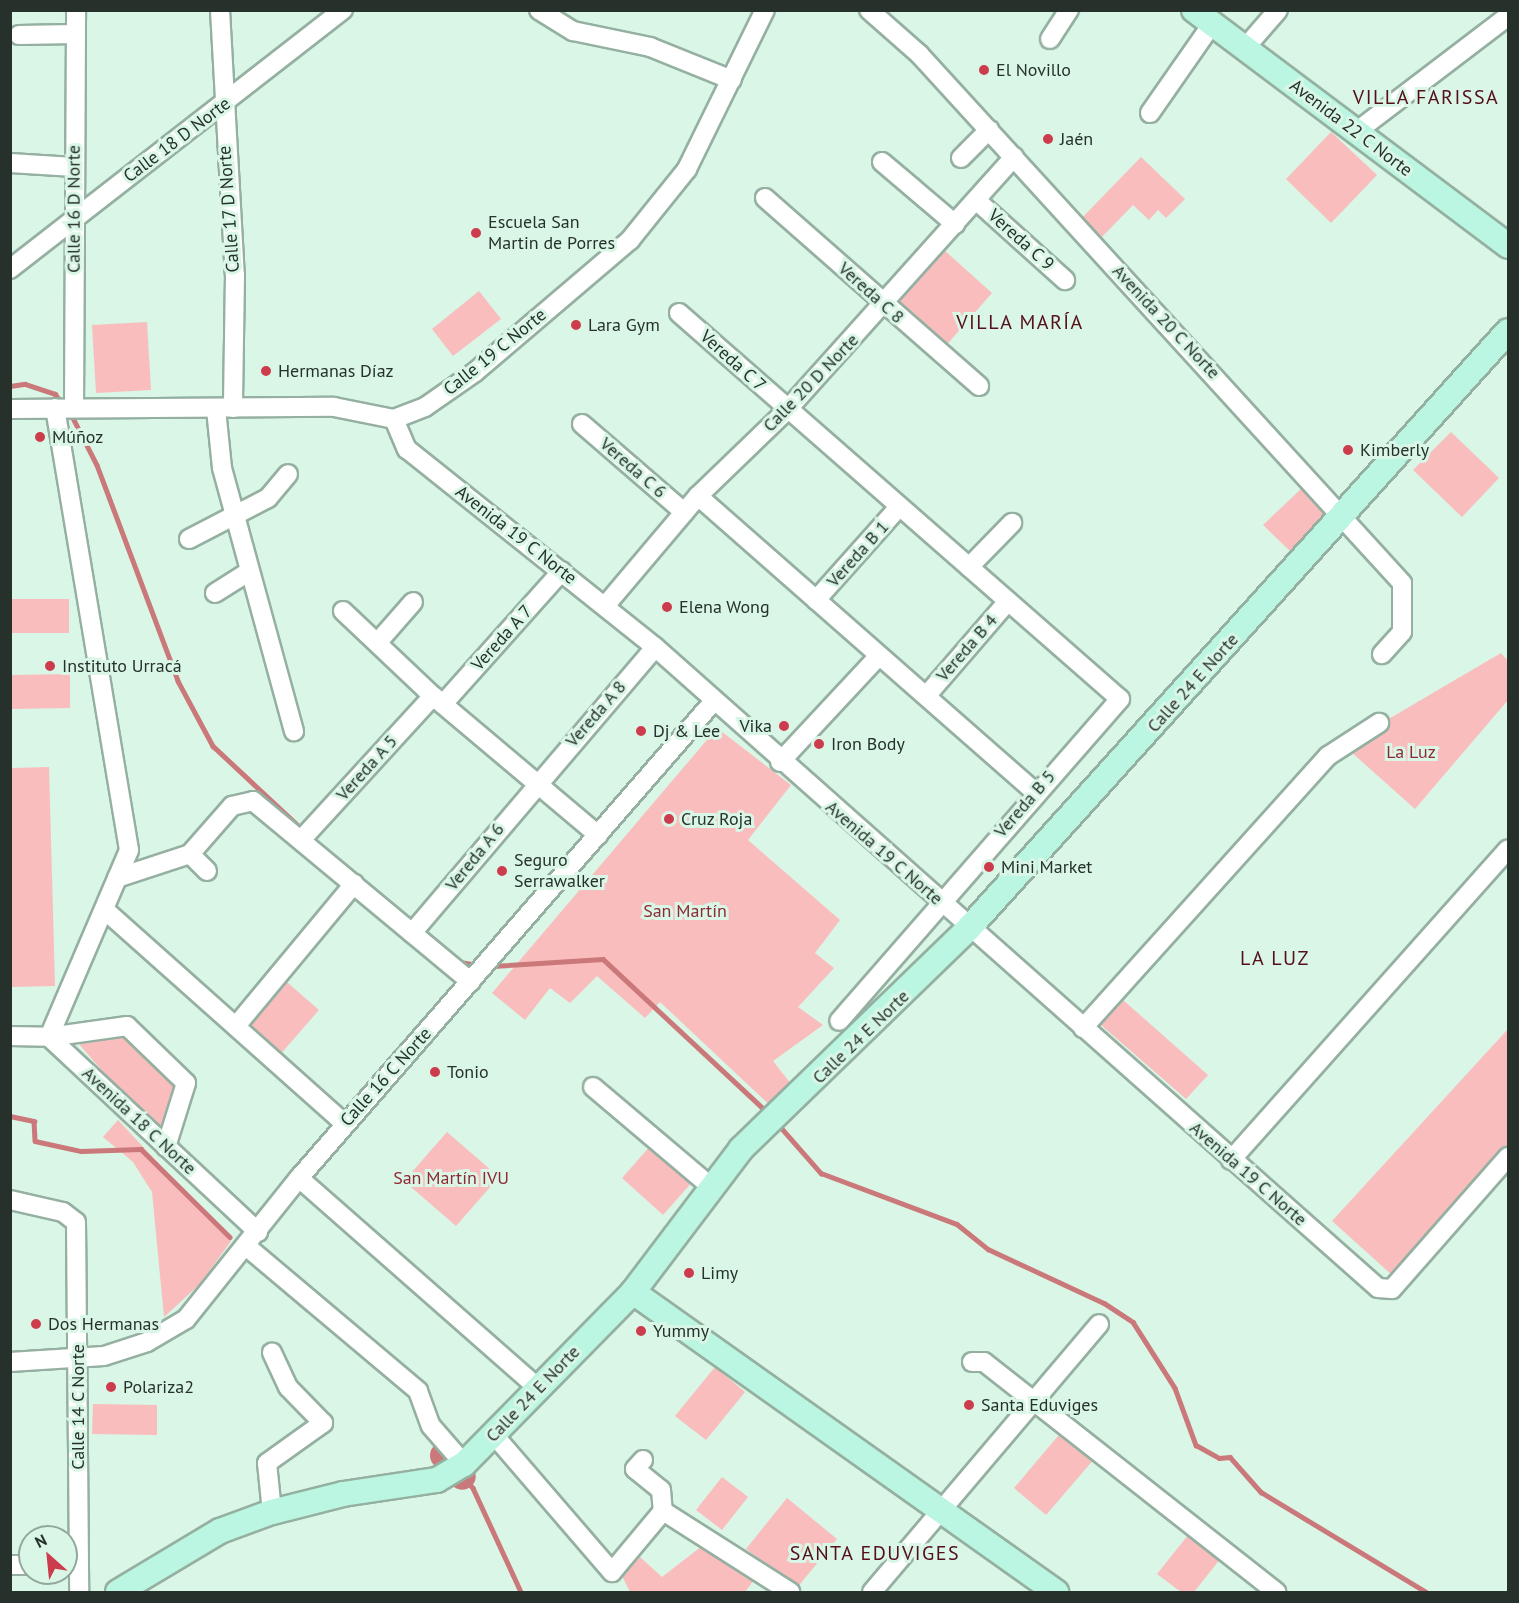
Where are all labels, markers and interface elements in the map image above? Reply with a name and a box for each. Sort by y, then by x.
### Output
place label: El Novillo [996,59,1071,81]
marker: El Novillo [977,63,991,77]
street label: Avenida 22 C Norte [1285,75,1417,181]
district label: VILLA FARISSA [1352,85,1500,109]
street label: Calle 18 D Norte [119,93,235,187]
place label: Jaén [1060,128,1093,150]
marker: Jaén [1041,132,1055,146]
street label: Calle 17 D Norte [214,144,244,274]
street label: Calle 16 D Norte [63,145,85,273]
street label: Vereda C 9 [983,205,1059,275]
place label: Escuela San Martin de Porres [488,212,615,254]
marker: Escuela San Martin de Porres [469,226,483,240]
street label: Vereda C 8 [833,258,909,328]
street label: Avenida 20 C Norte [1107,260,1225,384]
street label: Calle 19 C Norte [439,304,551,400]
district label: VILLA MARÍA [956,310,1084,334]
place label: Lara Gym [588,314,660,336]
marker: Lara Gym [569,318,583,332]
street label: Vereda C 7 [695,326,771,396]
street label: Calle 20 D Norte [759,330,863,436]
place label: Hermanas Díaz [278,360,394,382]
marker: Hermanas Díaz [259,364,273,378]
place label: Múñoz [52,426,103,448]
marker: Múñoz [33,430,47,444]
street label: Vereda C 6 [595,433,671,503]
place label: Kimberly [1360,439,1429,461]
marker: Kimberly [1341,443,1355,457]
street label: Avenida 19 C Norte [451,481,581,589]
street label: Vereda B 1 [822,516,894,592]
place label: Elena Wong [679,596,770,618]
street label: Vereda A 7 [466,600,538,676]
marker: Elena Wong [660,600,674,614]
street label: Vereda B 4 [932,610,1002,686]
street label: Calle 24 E Norte [1143,629,1243,737]
place label: Instituto Urracá [62,655,182,677]
marker: Instituto Urracá [43,659,57,673]
street label: Vereda A 8 [561,676,631,752]
place label: Vika [739,715,772,737]
marker: Vika [777,719,791,733]
place label: Dj & Lee [653,720,720,742]
marker: Dj & Lee [634,724,648,738]
street label: Vereda A 5 [331,730,403,806]
place label: Iron Body [831,733,905,755]
marker: Iron Body [812,737,826,751]
park label: La Luz [1386,741,1436,763]
street label: Vereda B 5 [990,766,1060,842]
street label: Avenida 19 C Norte [821,796,947,910]
place label: Cruz Roja [681,808,753,830]
marker: Cruz Roja [662,812,676,826]
street label: Vereda A 6 [441,818,509,896]
place label: Seguro Serrawalker [514,850,605,892]
place label: Mini Market [1001,856,1092,878]
marker: Mini Market [982,860,996,874]
marker: Seguro Serrawalker [495,864,509,878]
park label: San Martín [643,900,727,922]
district label: LA LUZ [1240,946,1310,970]
street label: Calle 24 E Norte [808,986,914,1088]
street label: Calle 16 C Norte [336,1023,436,1131]
place label: Tonio [447,1061,489,1083]
street label: Avenida 18 C Norte [77,1062,201,1180]
marker: Tonio [428,1065,442,1079]
street label: Avenida 19 C Norte [1185,1117,1311,1231]
park label: San Martín IVU [393,1167,509,1189]
place label: Limy [701,1262,738,1284]
marker: Limy [682,1266,696,1280]
place label: Dos Hermanas [48,1313,159,1335]
marker: Dos Hermanas [29,1317,43,1331]
place label: Yummy [653,1320,709,1342]
marker: Yummy [634,1324,648,1338]
street label: Calle 24 E Norte [482,1341,584,1447]
street label: Calle 14 C Norte [67,1344,89,1470]
place label: Polariza2 [123,1376,194,1398]
marker: Polariza2 [104,1380,118,1394]
place label: Santa Eduviges [981,1394,1098,1416]
marker: Santa Eduviges [962,1398,976,1412]
north arrow [18,1525,78,1585]
text: N [32,1529,50,1552]
district label: SANTA EDUVIGES [789,1541,961,1565]

